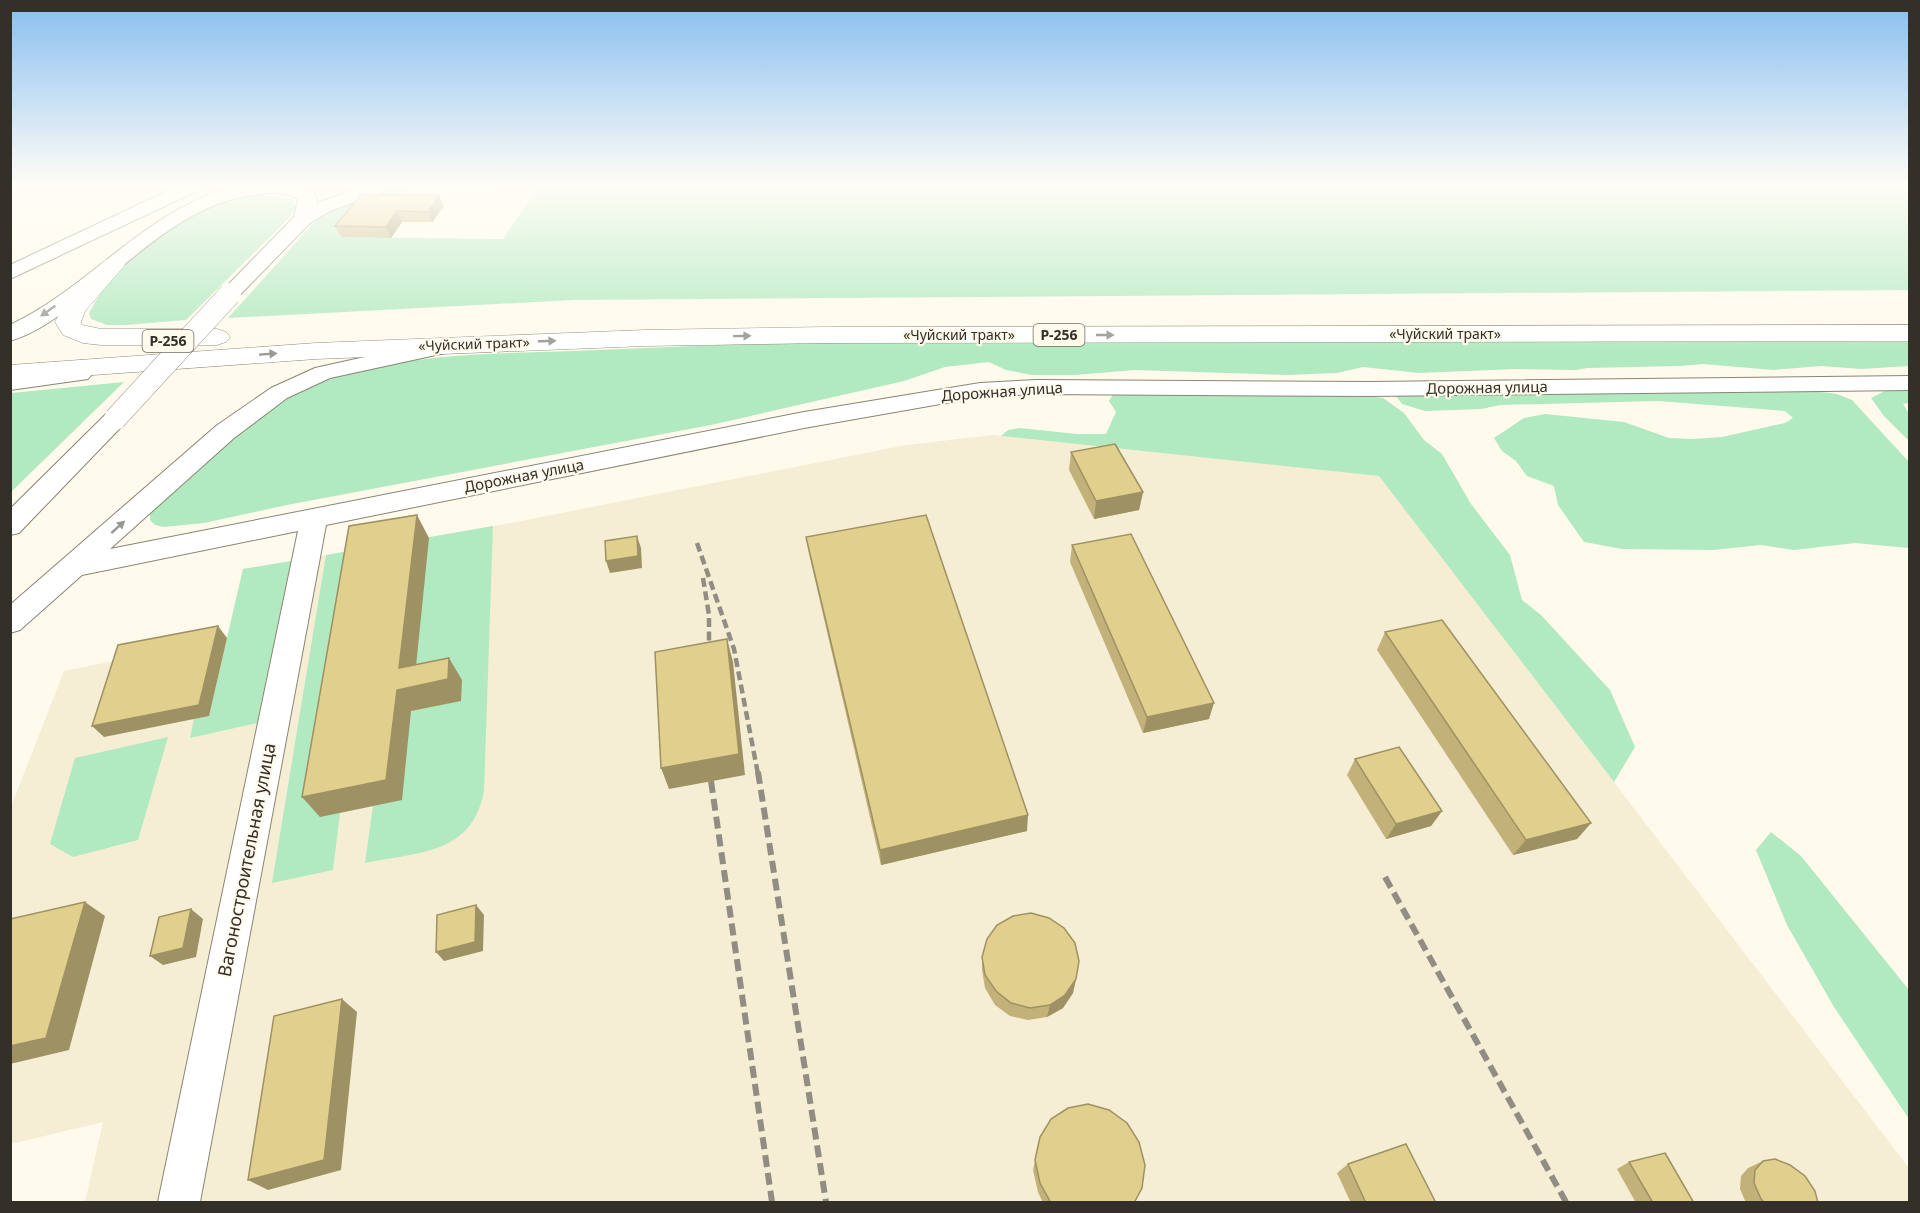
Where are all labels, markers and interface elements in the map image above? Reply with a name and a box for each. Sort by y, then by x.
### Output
one-way arrow [41,305,57,317]
road number: Р-256 [1034,324,1084,346]
street label: «Чуйский тракт» [1389,324,1501,343]
street label: «Чуйский тракт» [903,325,1015,344]
road number: Р-256 [142,330,194,352]
one-way arrow [1095,330,1114,340]
street label: «Чуйский тракт» [418,332,530,355]
one-way arrow [732,332,751,341]
one-way arrow [537,336,556,346]
one-way arrow [259,349,278,359]
street label: Дорожная улица [1426,376,1548,398]
street label: Дорожная улица [941,377,1063,405]
street label: Дорожная улица [462,454,585,496]
one-way arrow [110,521,125,534]
street label: Вагоностроительная улица [212,741,280,979]

